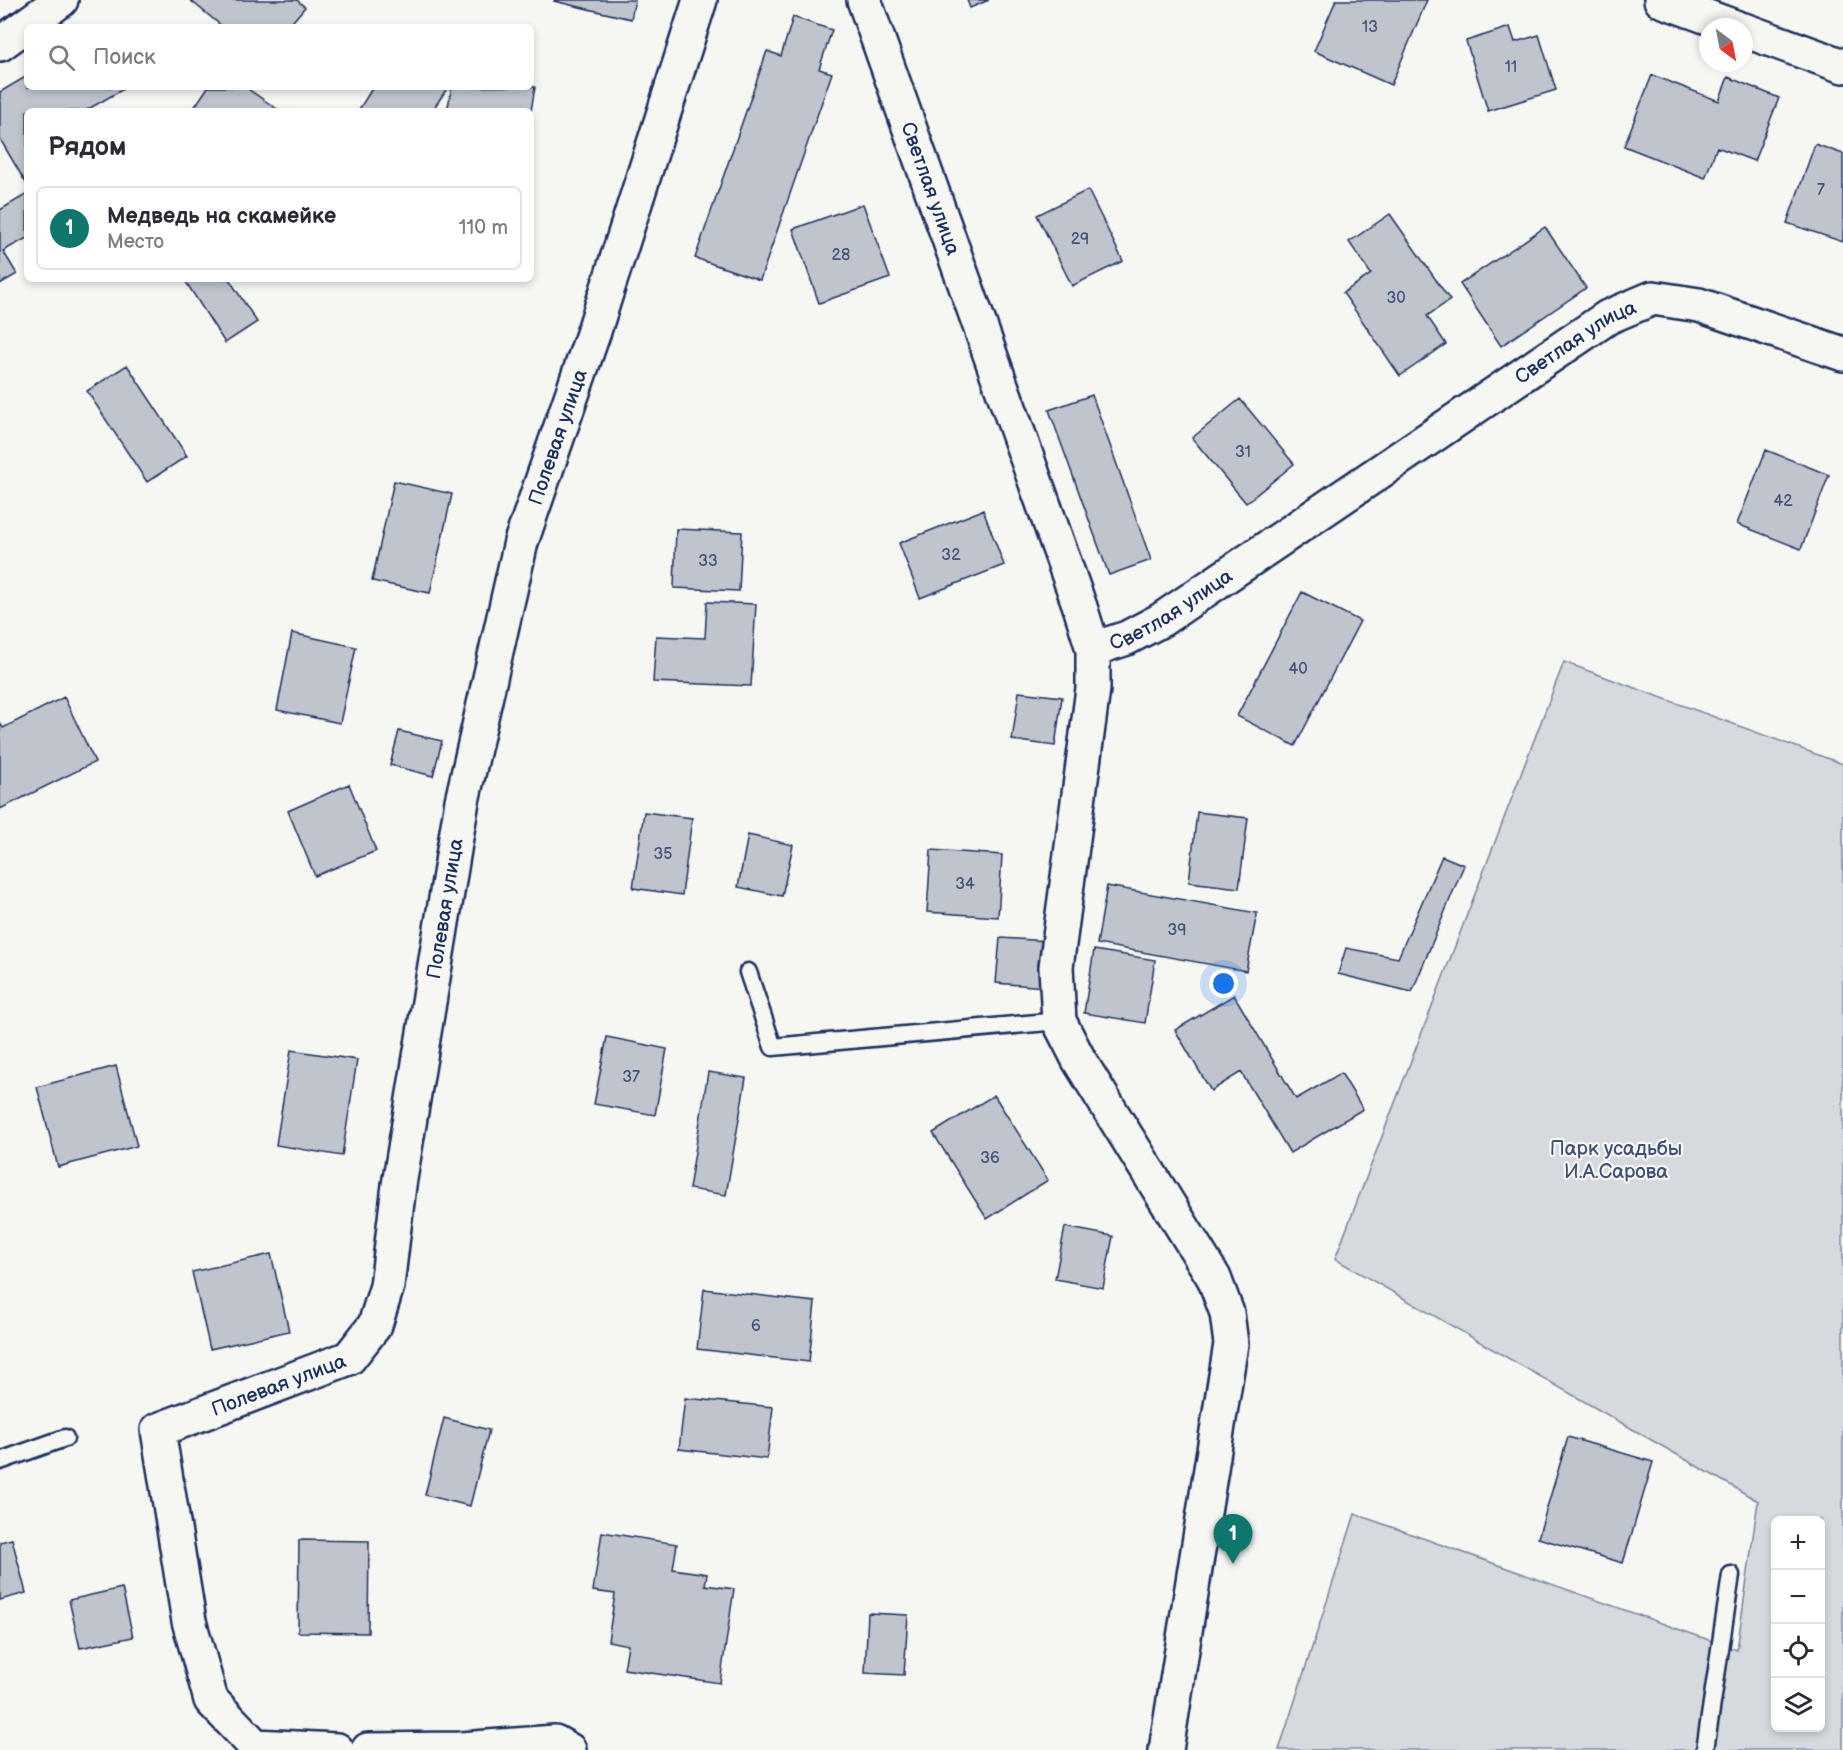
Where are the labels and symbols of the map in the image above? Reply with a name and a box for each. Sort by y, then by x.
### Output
house number: 13 [1362,18,1378,37]
north arrow [1699,18,1753,72]
house number: 11 [1505,58,1517,77]
street label: Светлая улица [895,119,965,259]
house number: 7 [1817,181,1825,200]
house number: 29 [1071,230,1089,249]
house number: 28 [832,246,850,265]
house number: 30 [1386,289,1406,308]
street label: Светлая улица [1511,295,1640,390]
street label: Полевая улица [524,366,593,508]
house number: 31 [1235,443,1251,462]
house number: 42 [1773,492,1793,511]
house number: 32 [941,546,961,565]
house number: 33 [698,552,718,571]
street label: Светлая улица [1107,564,1237,656]
house number: 40 [1288,660,1308,679]
street label: Полевая улица [422,837,469,981]
house number: 35 [653,845,673,864]
house number: 34 [955,875,975,894]
house number: 39 [1167,921,1187,940]
your location [1209,969,1238,998]
house number: 37 [622,1068,640,1087]
park label: Парк усадьбы И.А.Сарова [1550,1137,1682,1184]
house number: 36 [980,1149,1000,1168]
house number: 6 [751,1317,761,1336]
street label: Полевая улица [208,1349,350,1422]
pin: 1 [1214,1514,1252,1564]

